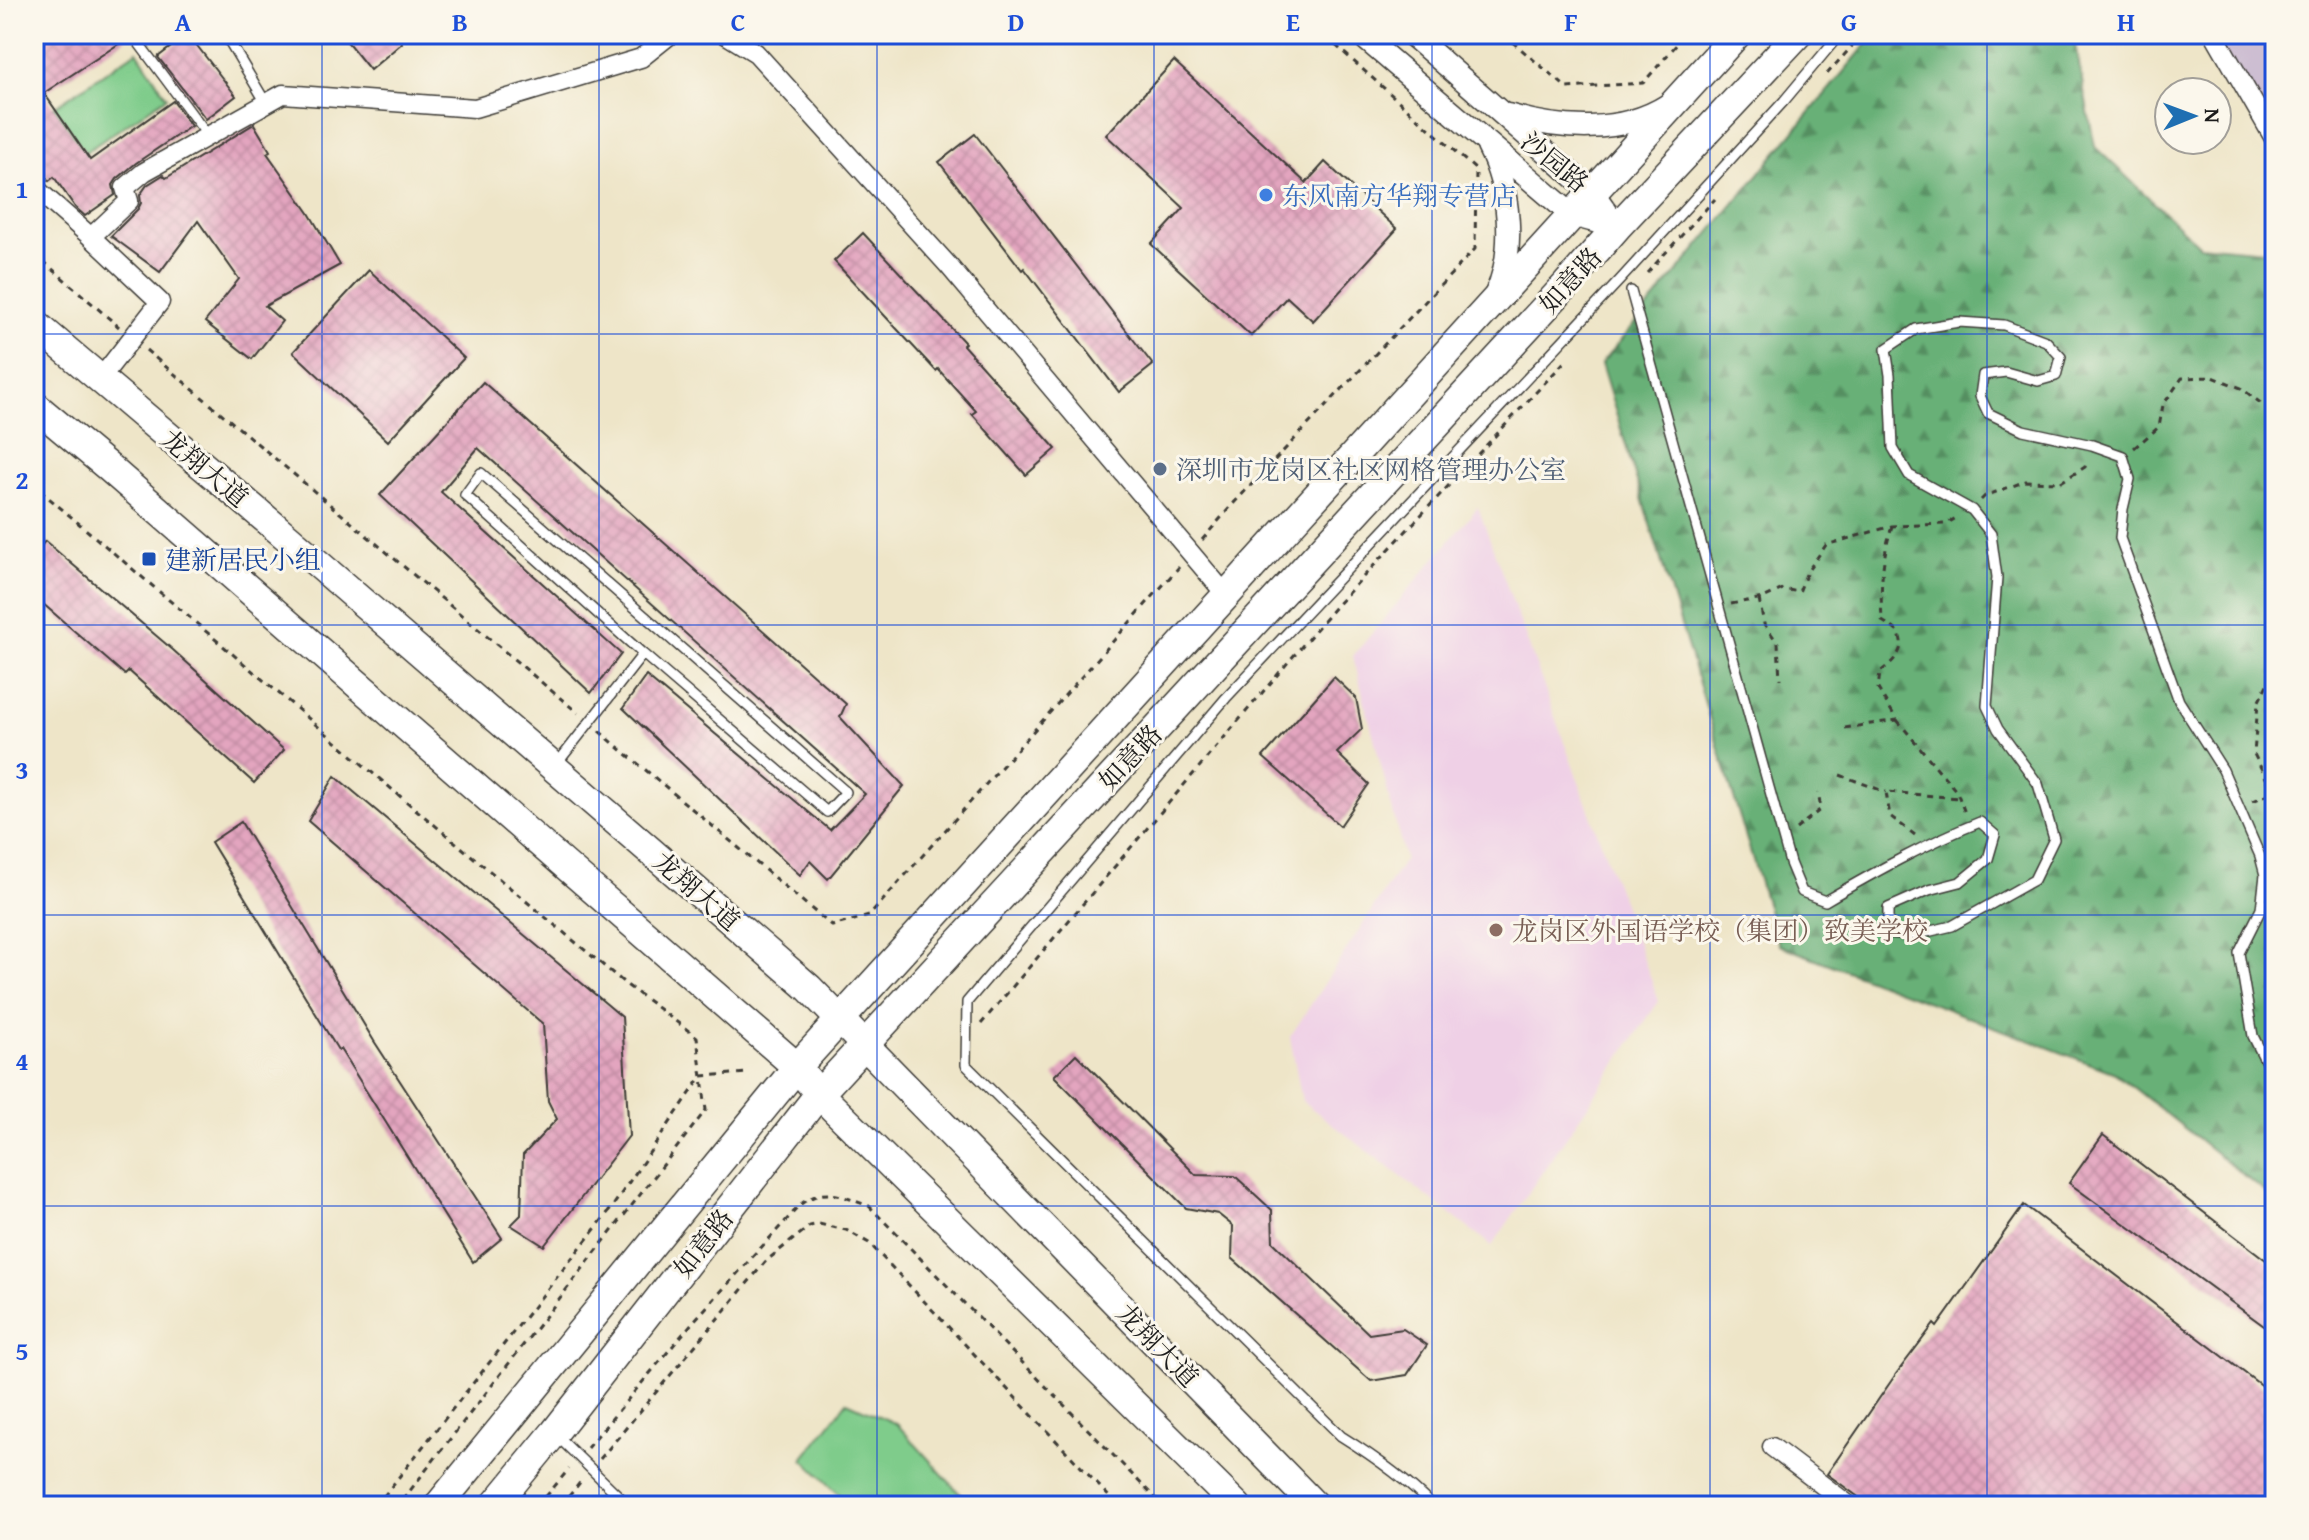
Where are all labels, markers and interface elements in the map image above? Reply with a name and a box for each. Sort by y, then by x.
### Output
text: A [175,2,192,41]
text: B [452,2,468,41]
text: C [731,2,745,41]
text: D [1008,2,1024,41]
text: E [1286,2,1300,41]
text: F [1564,2,1578,41]
text: G [1841,2,1857,41]
text: H [2117,2,2135,41]
north arrow [2153,76,2233,156]
text: N [2197,108,2229,124]
street label: 沙园路 [1512,122,1598,202]
text: 1 [15,169,29,208]
place label: 东风南方华翔专营店 [1282,176,1516,215]
marker: 东风南方华翔专营店 [1257,186,1275,204]
street label: 如意路 [1529,238,1611,322]
street label: 龙翔大道 [153,420,257,516]
place label: 深圳市龙岗区社区网格管理办公室 [1176,450,1566,489]
text: 2 [15,460,29,499]
marker: 深圳市龙岗区社区网格管理办公室 [1151,460,1169,478]
place label: 建新居民小组 [165,540,321,579]
marker: 建新居民小组 [140,550,158,568]
street label: 如意路 [1089,715,1171,799]
text: 3 [15,750,29,789]
street label: 龙翔大道 [645,842,749,940]
place label: 龙岗区外国语学校（集团）致美学校 [1512,911,1928,950]
marker: 龙岗区外国语学校（集团）致美学校 [1487,921,1505,939]
text: 4 [15,1041,29,1080]
street label: 如意路 [664,1200,742,1286]
street label: 龙翔大道 [1108,1294,1208,1396]
text: 5 [15,1331,29,1370]

